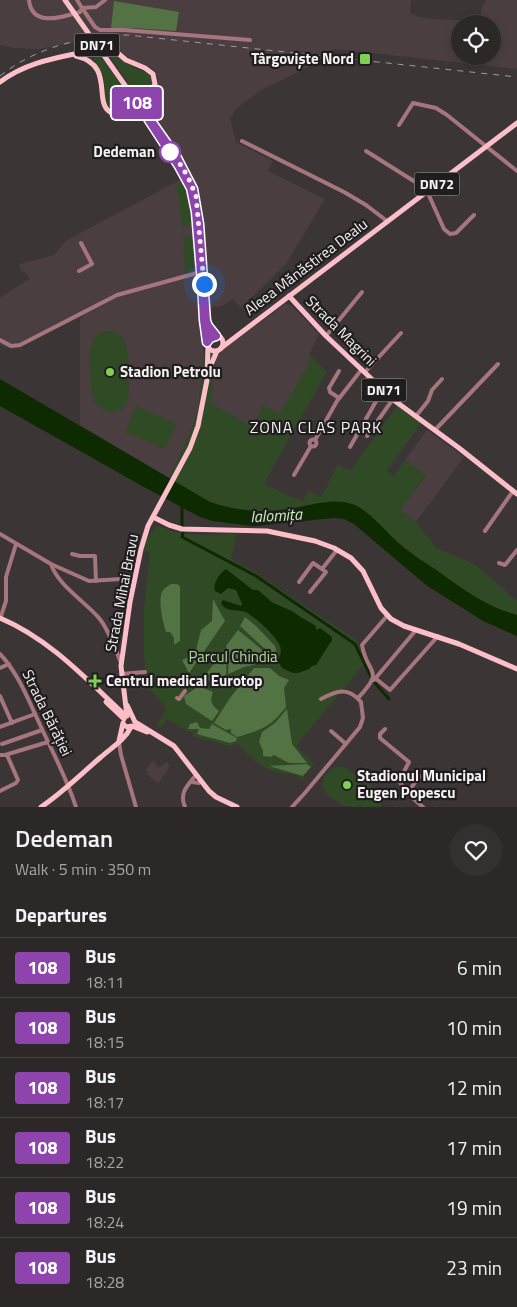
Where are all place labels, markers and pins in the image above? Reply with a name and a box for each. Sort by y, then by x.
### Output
place label: Târgoviște Nord [251,47,354,70]
marker: Târgoviște Nord [358,52,372,66]
place label: Dedeman [93,140,155,163]
marker: Dedeman [159,141,181,163]
place label: Stadion Petrolu [120,360,221,383]
marker: Stadion Petrolu [104,366,116,378]
place label: Centrul medical Eurotop [106,669,262,692]
marker: Centrul medical Eurotop [88,674,102,688]
place label: Stadionul Municipal Eugen Popescu [357,764,486,804]
marker: Stadionul Municipal Eugen Popescu [341,779,353,791]

